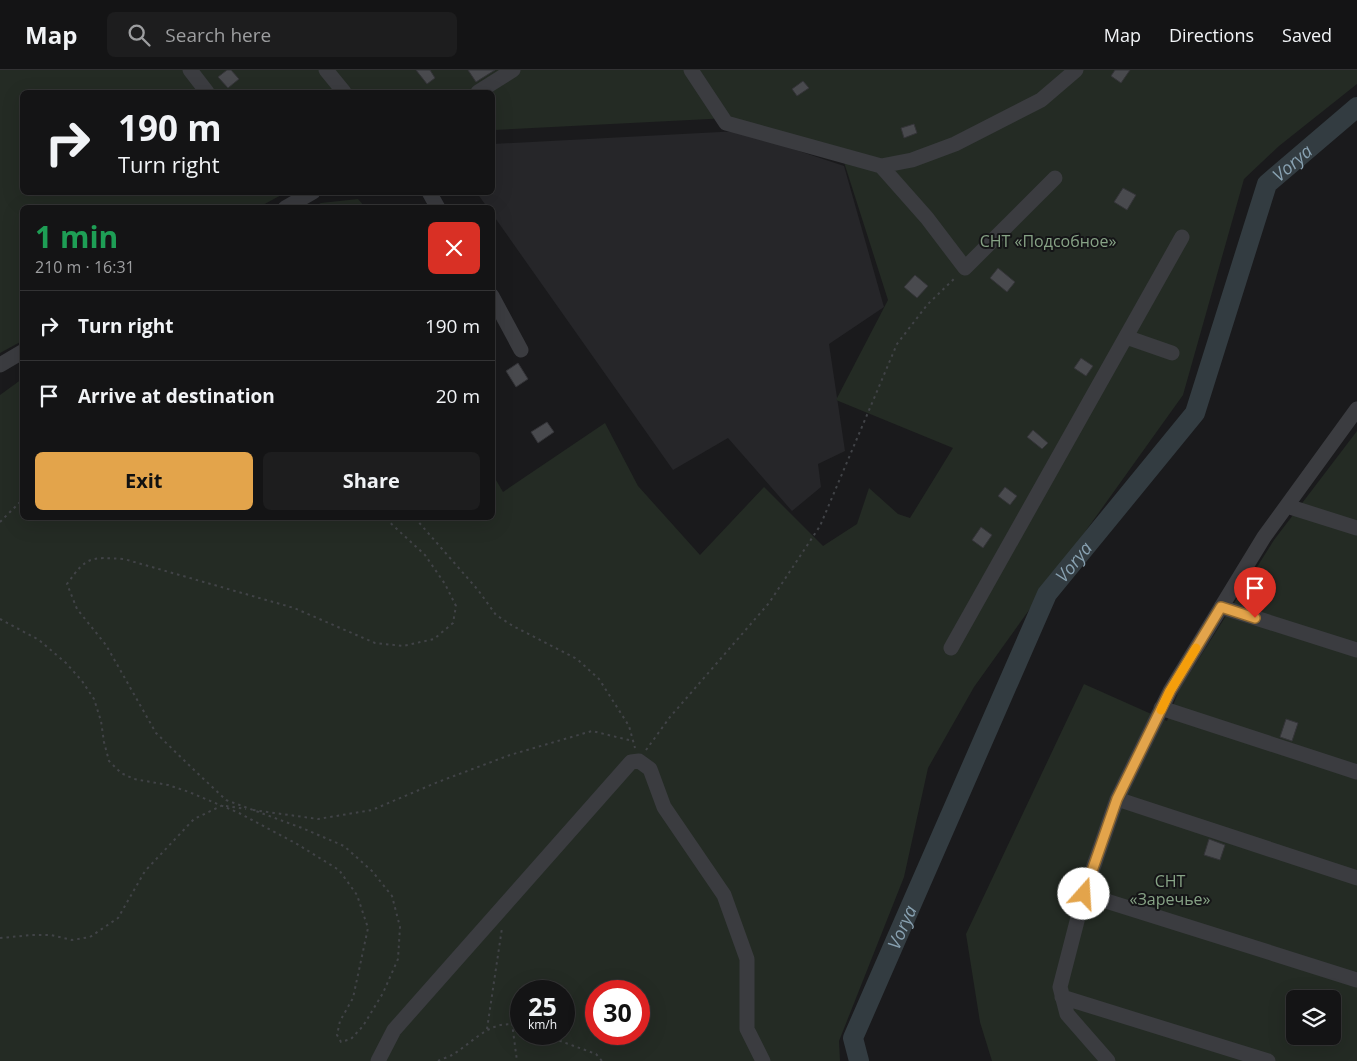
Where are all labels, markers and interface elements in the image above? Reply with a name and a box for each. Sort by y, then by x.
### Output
search box [107,12,457,57]
text: Map [25,18,77,51]
icon: search [125,21,153,49]
text: Search here [165,22,271,48]
text: Map [1104,23,1141,47]
text: Directions [1169,23,1254,47]
text: Saved [1282,23,1332,47]
text: 190 m [118,104,222,151]
icon: right [35,110,100,175]
water label: Vorya [1267,139,1317,187]
text: Turn right [118,149,220,179]
text: 1 min [35,216,118,257]
button: close [428,222,480,274]
park label: СНТ «Подсобное» [980,230,1116,252]
text: 210 m · 16:31 [35,256,135,278]
icon: right [35,312,63,340]
text: Turn right [78,313,173,339]
text: 190 m [425,313,480,339]
icon: arrive [35,382,63,410]
text: Arrive at destination [78,383,275,409]
text: 20 m [436,383,480,409]
button: Exit [35,452,253,510]
button: Share [263,452,480,510]
water label: Vorya [1050,536,1097,587]
pin [1234,567,1276,618]
icon: arrive [1241,574,1269,602]
position arrow [1057,867,1109,919]
park label: СНТ «Заречье» [1130,870,1211,910]
water label: Vorya [881,901,922,953]
speed limit sign: 30 [585,980,650,1045]
text: 25 [528,989,557,1023]
map controls [1286,990,1341,1045]
button: layers [1286,990,1341,1045]
text: km/h [528,1016,557,1033]

